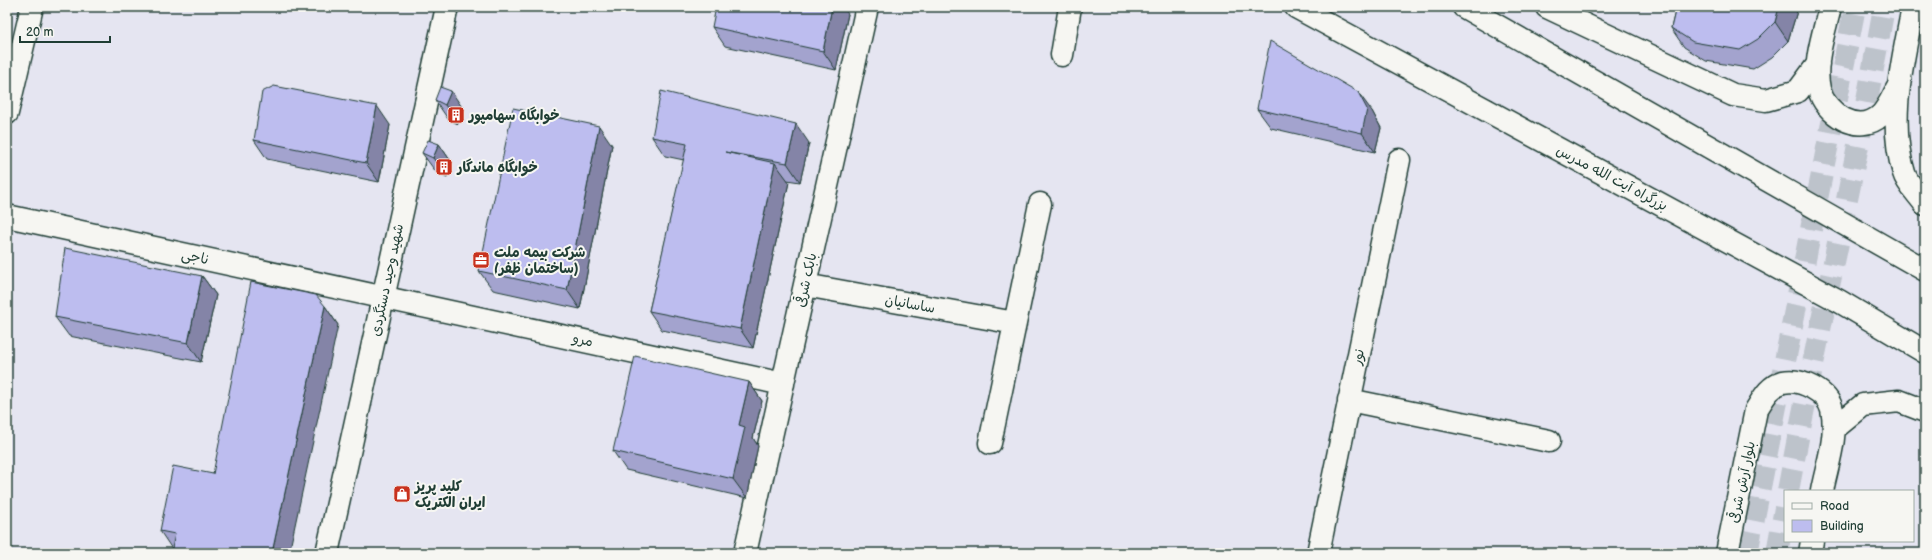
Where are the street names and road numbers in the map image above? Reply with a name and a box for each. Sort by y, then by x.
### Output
street label: بزرگراه آیت الله مدرس [1553,141,1671,215]
street label: شهید وحید دستگردی [367,222,407,338]
street label: ناجی [180,246,210,268]
street label: بابک شرقی [791,251,821,309]
street label: ساسانیان [884,291,936,317]
street label: مرو [570,329,595,350]
street label: نور [1348,347,1368,368]
street label: بلوار آرش شرقی [1725,440,1759,524]

